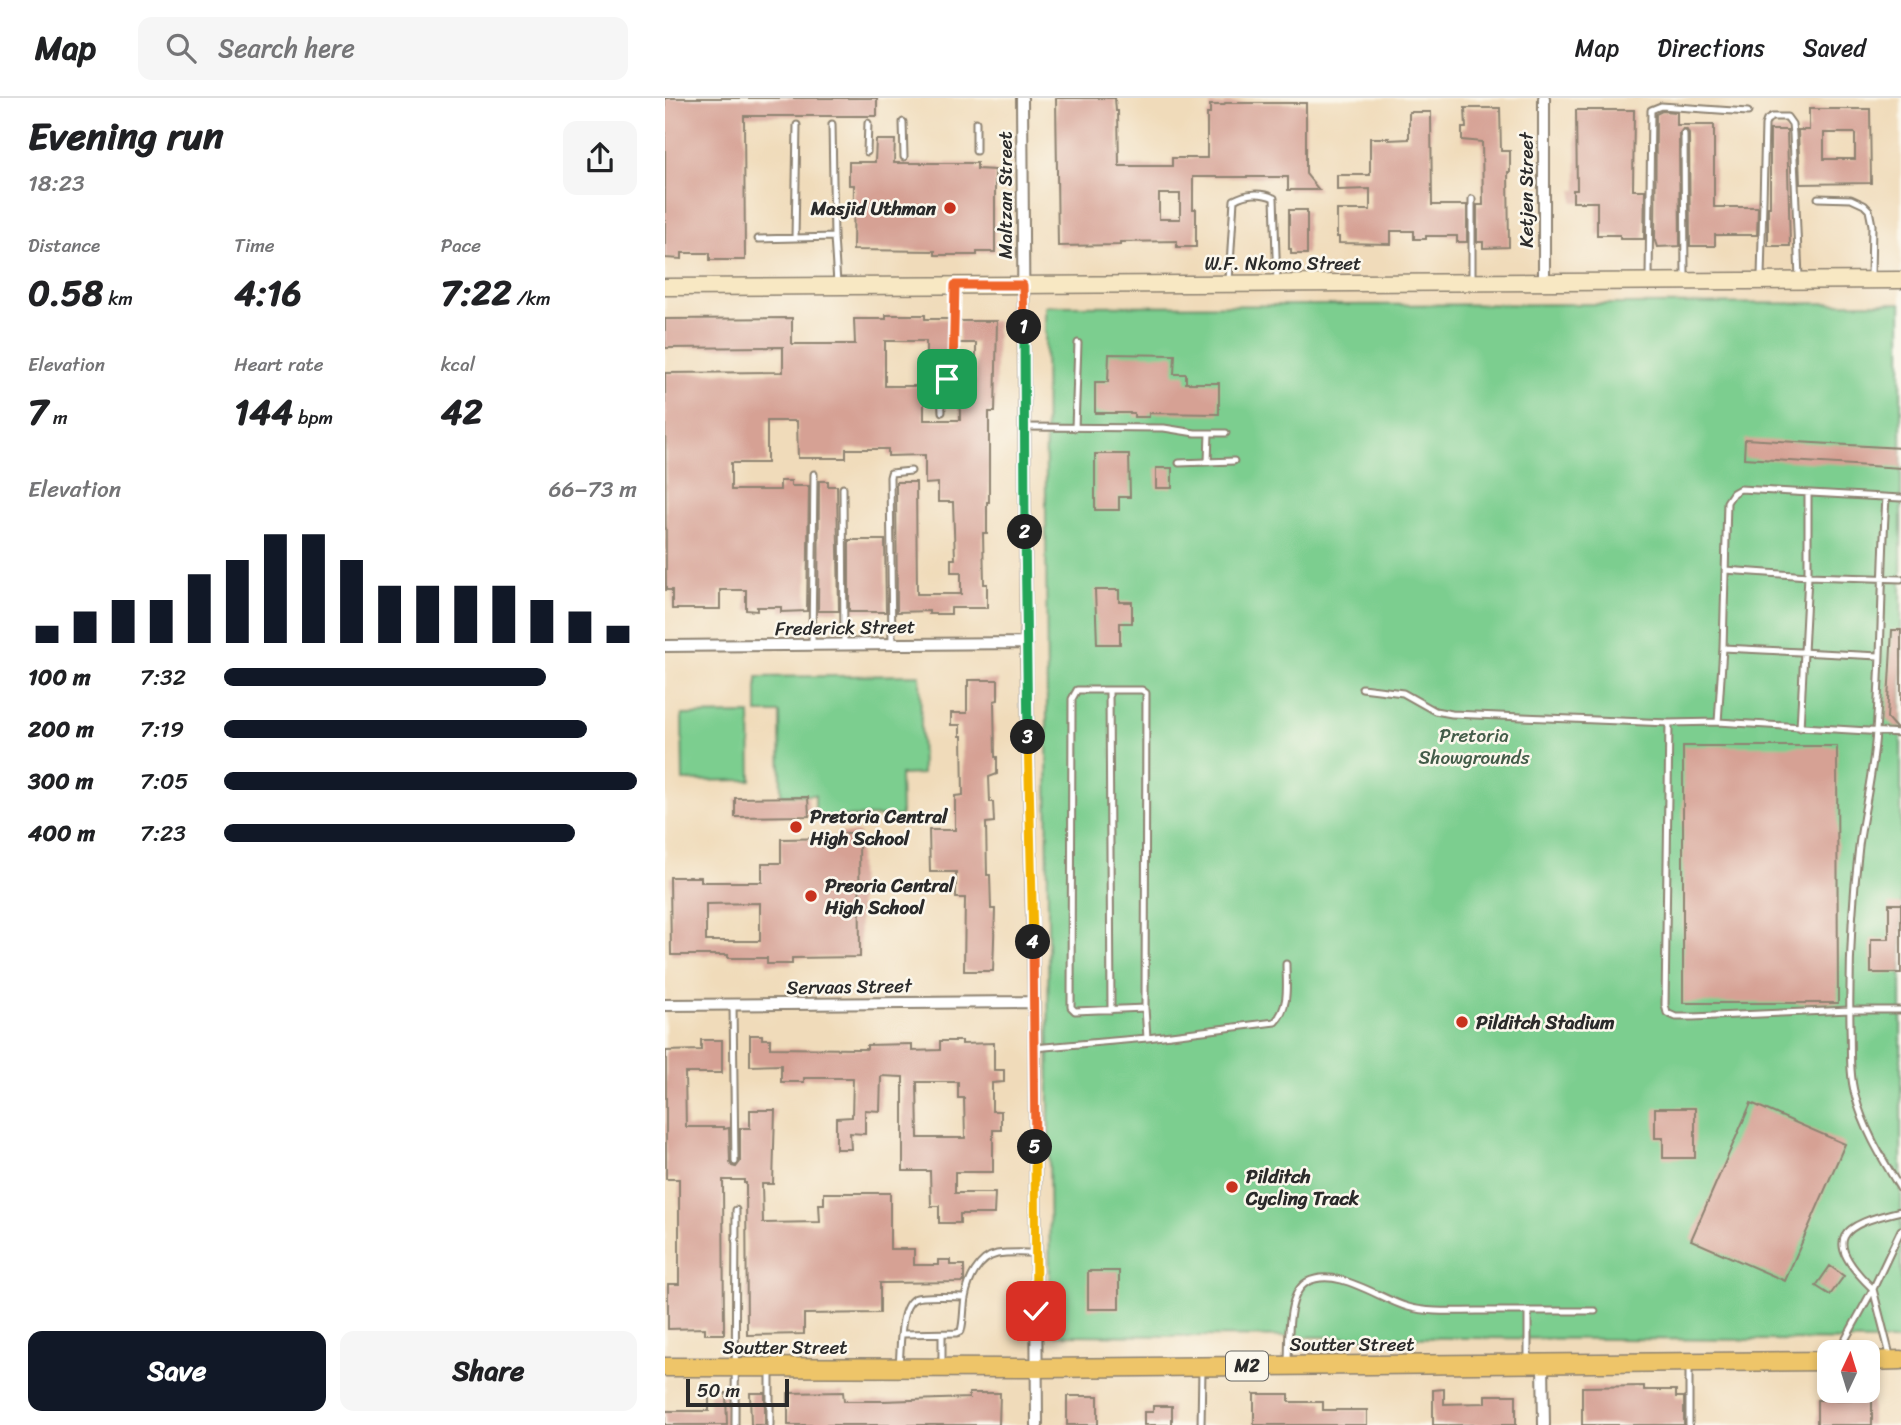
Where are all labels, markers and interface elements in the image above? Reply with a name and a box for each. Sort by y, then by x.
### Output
search box [138,17,628,80]
text: Map [35,19,96,77]
text: Search here [218,25,355,71]
text: Map [1575,27,1619,69]
text: Directions [1657,27,1765,69]
text: Saved [1803,27,1866,69]
icon: search [162,29,200,67]
text: Evening run [28,103,224,170]
button: share [563,121,637,195]
street label: Maltzan Street [989,131,1022,259]
street label: Ketjen Street [1510,131,1543,248]
text: 18:23 [28,163,85,204]
place label: Masjid Uthman [810,192,937,225]
marker: Masjid Uthman [942,200,958,216]
text: Distance [28,229,100,262]
text: Time [234,229,275,262]
text: Pace [441,229,481,262]
street label: W.F. Nkomo Street [1205,247,1361,280]
text: 0.58 [28,262,103,324]
text: 4:16 [234,262,302,324]
text: 7:22 [441,262,512,324]
text: km [103,282,133,315]
text: /km [512,282,551,315]
pin: 1 [1007,310,1041,344]
text: 1 [1019,310,1028,343]
text: Elevation [28,348,105,381]
text: Heart rate [234,348,324,381]
text: kcal [441,348,475,381]
pin [917,349,977,409]
icon: arrive [928,360,966,398]
text: 7 [28,381,48,443]
text: 144 [234,381,293,443]
text: 42 [441,381,483,443]
text: m [48,401,68,434]
text: bpm [293,401,333,434]
text: Elevation [28,469,121,510]
text: 66–73 m [548,469,637,510]
pin: 2 [1007,514,1043,550]
text: 2 [1019,515,1030,548]
street label: Frederick Street [775,610,916,645]
text: 100 m [28,657,91,698]
text: 7:32 [140,657,186,698]
text: 200 m [28,709,94,750]
text: 7:19 [140,709,184,750]
park label: Pretoria Showgrounds [1419,719,1530,774]
pin: 3 [1011,720,1045,754]
text: 3 [1022,720,1033,753]
text: 300 m [28,761,93,802]
text: 7:05 [140,761,189,802]
place label: Pretoria Central High School [809,800,949,855]
text: 400 m [28,813,95,854]
text: 7:23 [140,813,186,854]
marker: Pretoria Central High School [788,819,804,835]
place label: Preoria Central High School [824,869,955,924]
marker: Preoria Central High School [803,888,819,904]
pin: 4 [1015,924,1051,960]
text: 4 [1027,925,1038,958]
street label: Servaas Street [786,969,913,1004]
place label: Pilditch Stadium [1476,1006,1615,1039]
marker: Pilditch Stadium [1454,1014,1470,1030]
pin: 5 [1017,1130,1053,1164]
text: 5 [1029,1130,1040,1163]
place label: Pilditch Cycling Track [1245,1160,1360,1215]
marker: Pilditch Cycling Track [1224,1179,1240,1195]
pin [1006,1281,1066,1341]
icon: check [1017,1292,1055,1330]
street label: Soutter Street [1289,1328,1415,1361]
button: Save [28,1331,326,1411]
button: Share [340,1331,637,1411]
street label: Soutter Street [722,1331,848,1364]
north arrow [1817,1340,1879,1404]
map controls [1817,1340,1880,1403]
road number: M2 [1226,1352,1268,1380]
text: 50 m [697,1374,740,1407]
scale bar [686,1376,789,1408]

